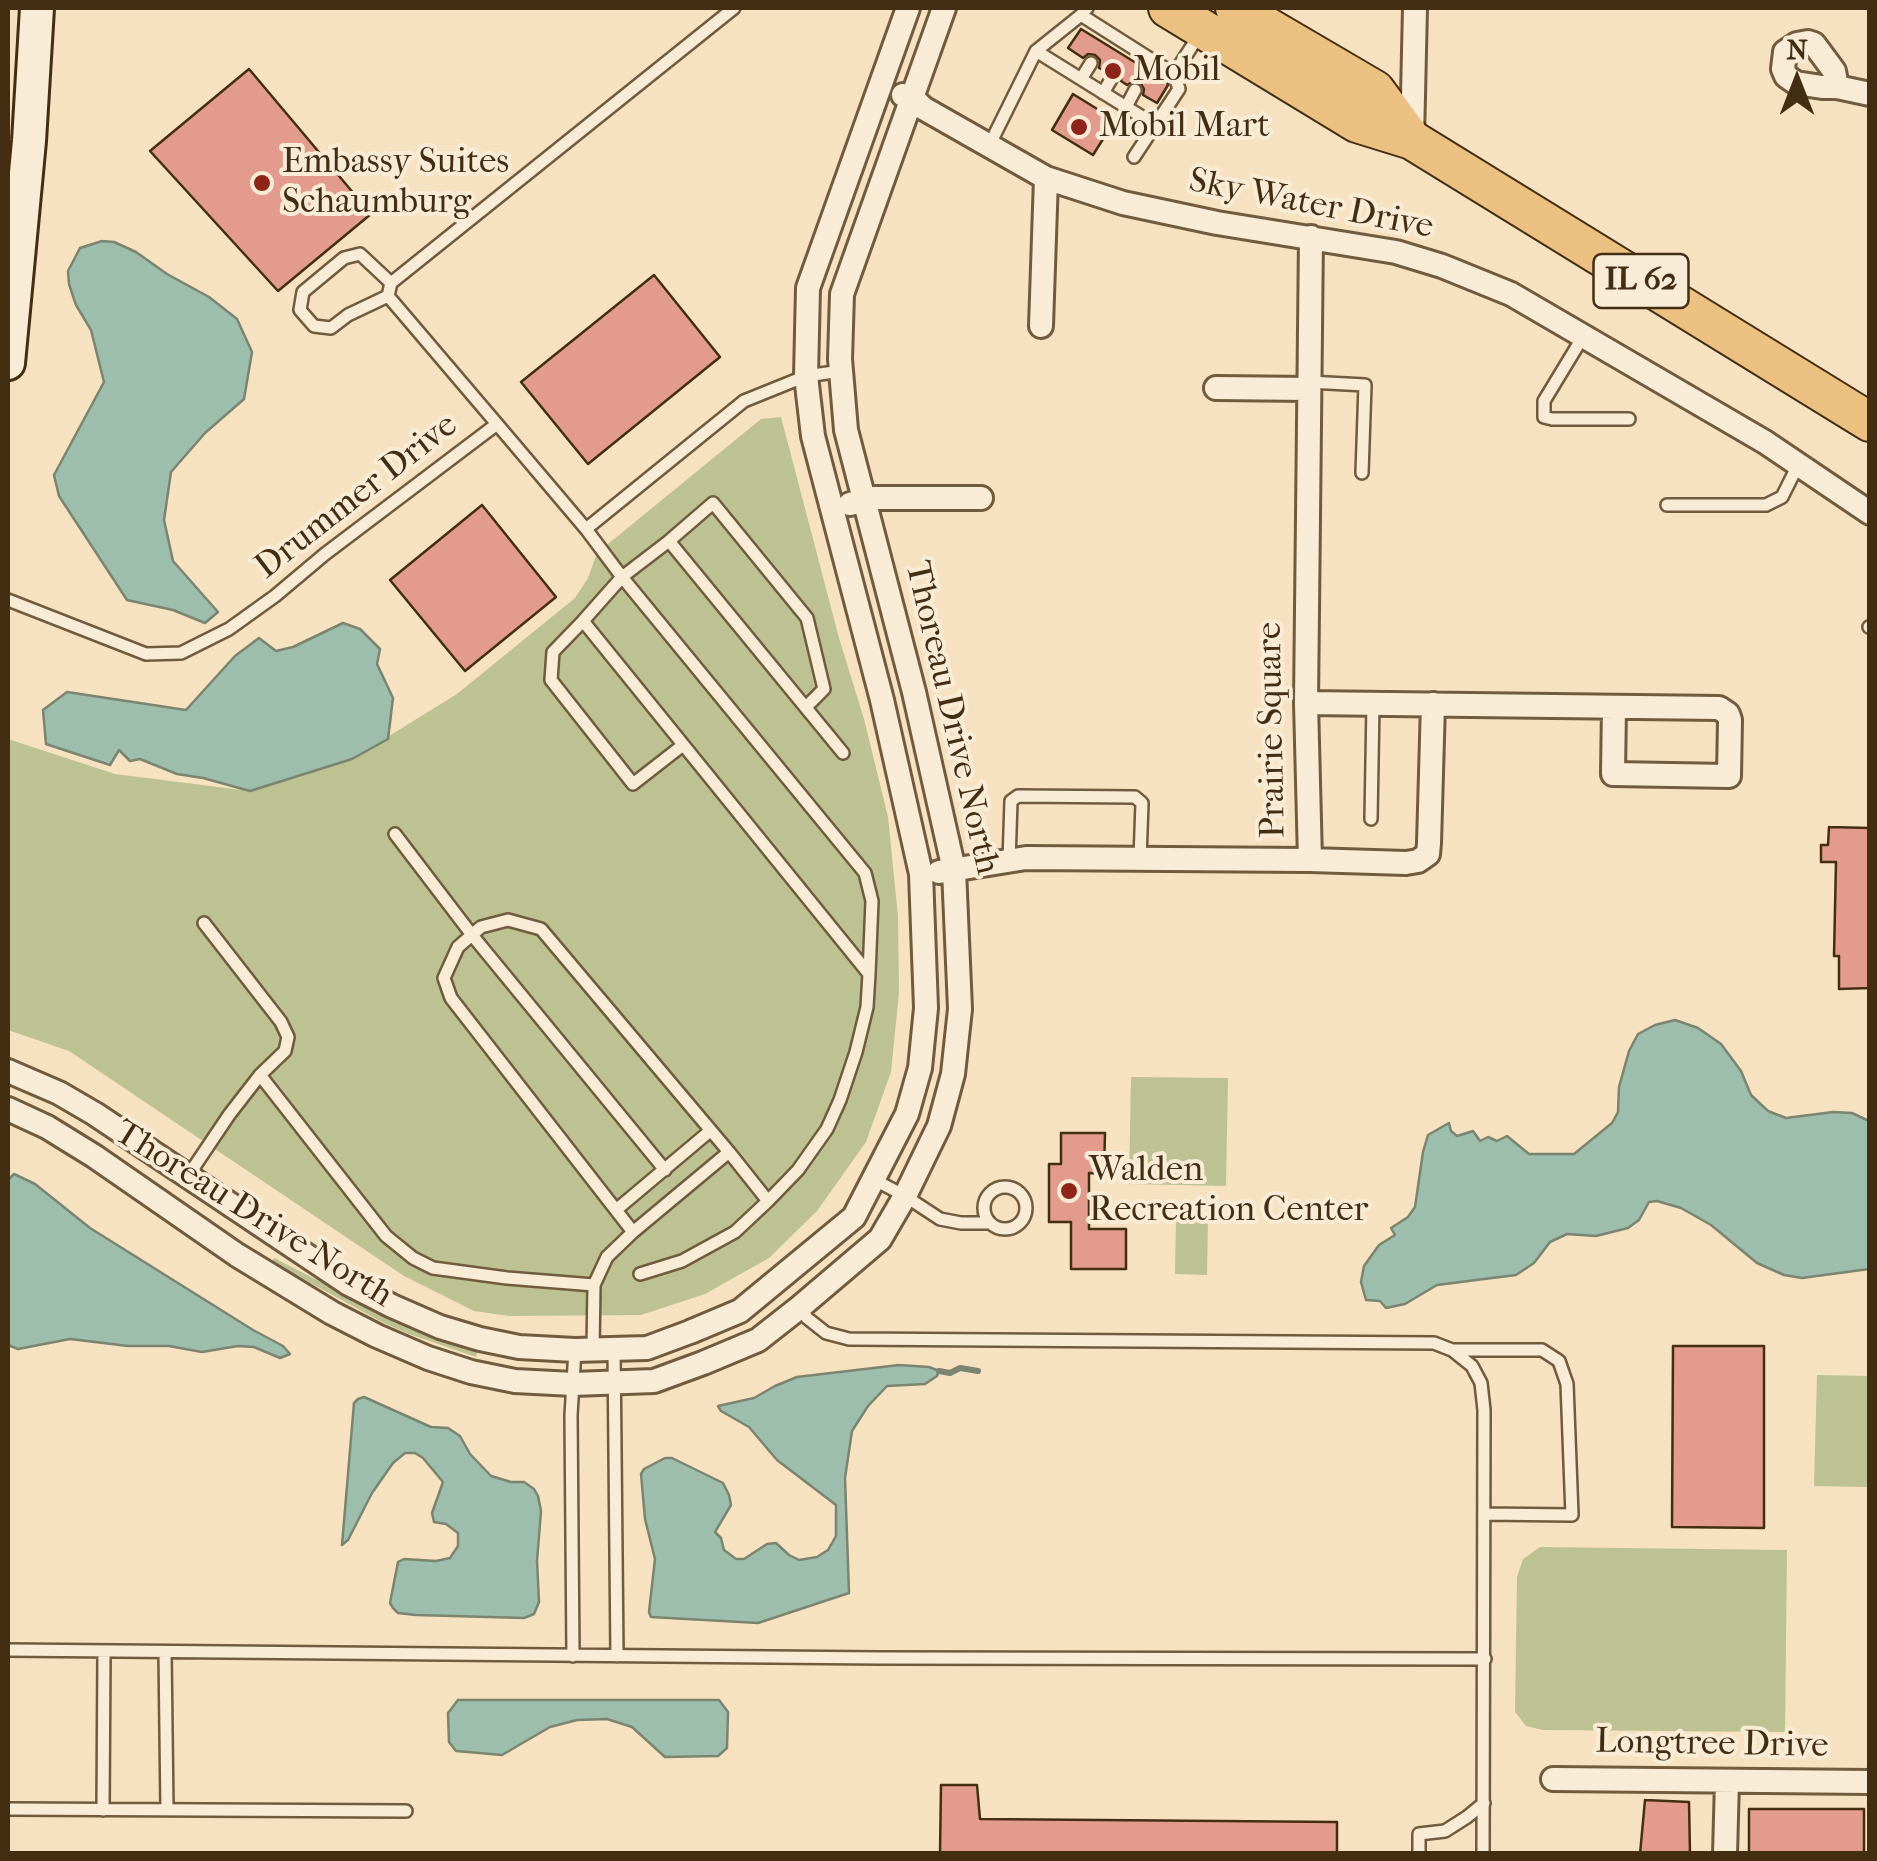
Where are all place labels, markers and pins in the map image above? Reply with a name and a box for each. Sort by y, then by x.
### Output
place label: Mobil [1133,50,1220,92]
marker: Mobil [1102,60,1124,82]
place label: Mobil Mart [1099,106,1270,148]
marker: Mobil Mart [1068,116,1090,138]
place label: Embassy Suites Schaumburg [282,142,509,224]
marker: Embassy Suites Schaumburg [251,172,273,194]
place label: Walden Recreation Center [1089,1150,1368,1232]
marker: Walden Recreation Center [1058,1180,1080,1202]

